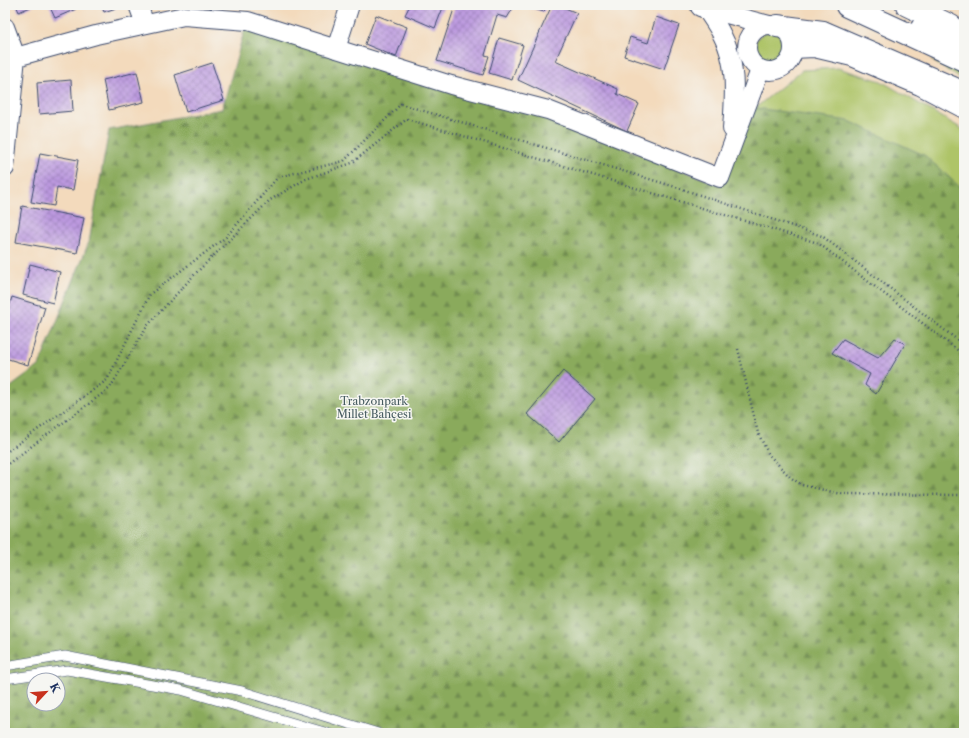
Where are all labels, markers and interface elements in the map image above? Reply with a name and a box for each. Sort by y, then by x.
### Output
park label: Trabzonpark Millet Bahçesi [337,394,412,421]
north arrow [26,672,66,712]
text: K [47,681,64,696]

